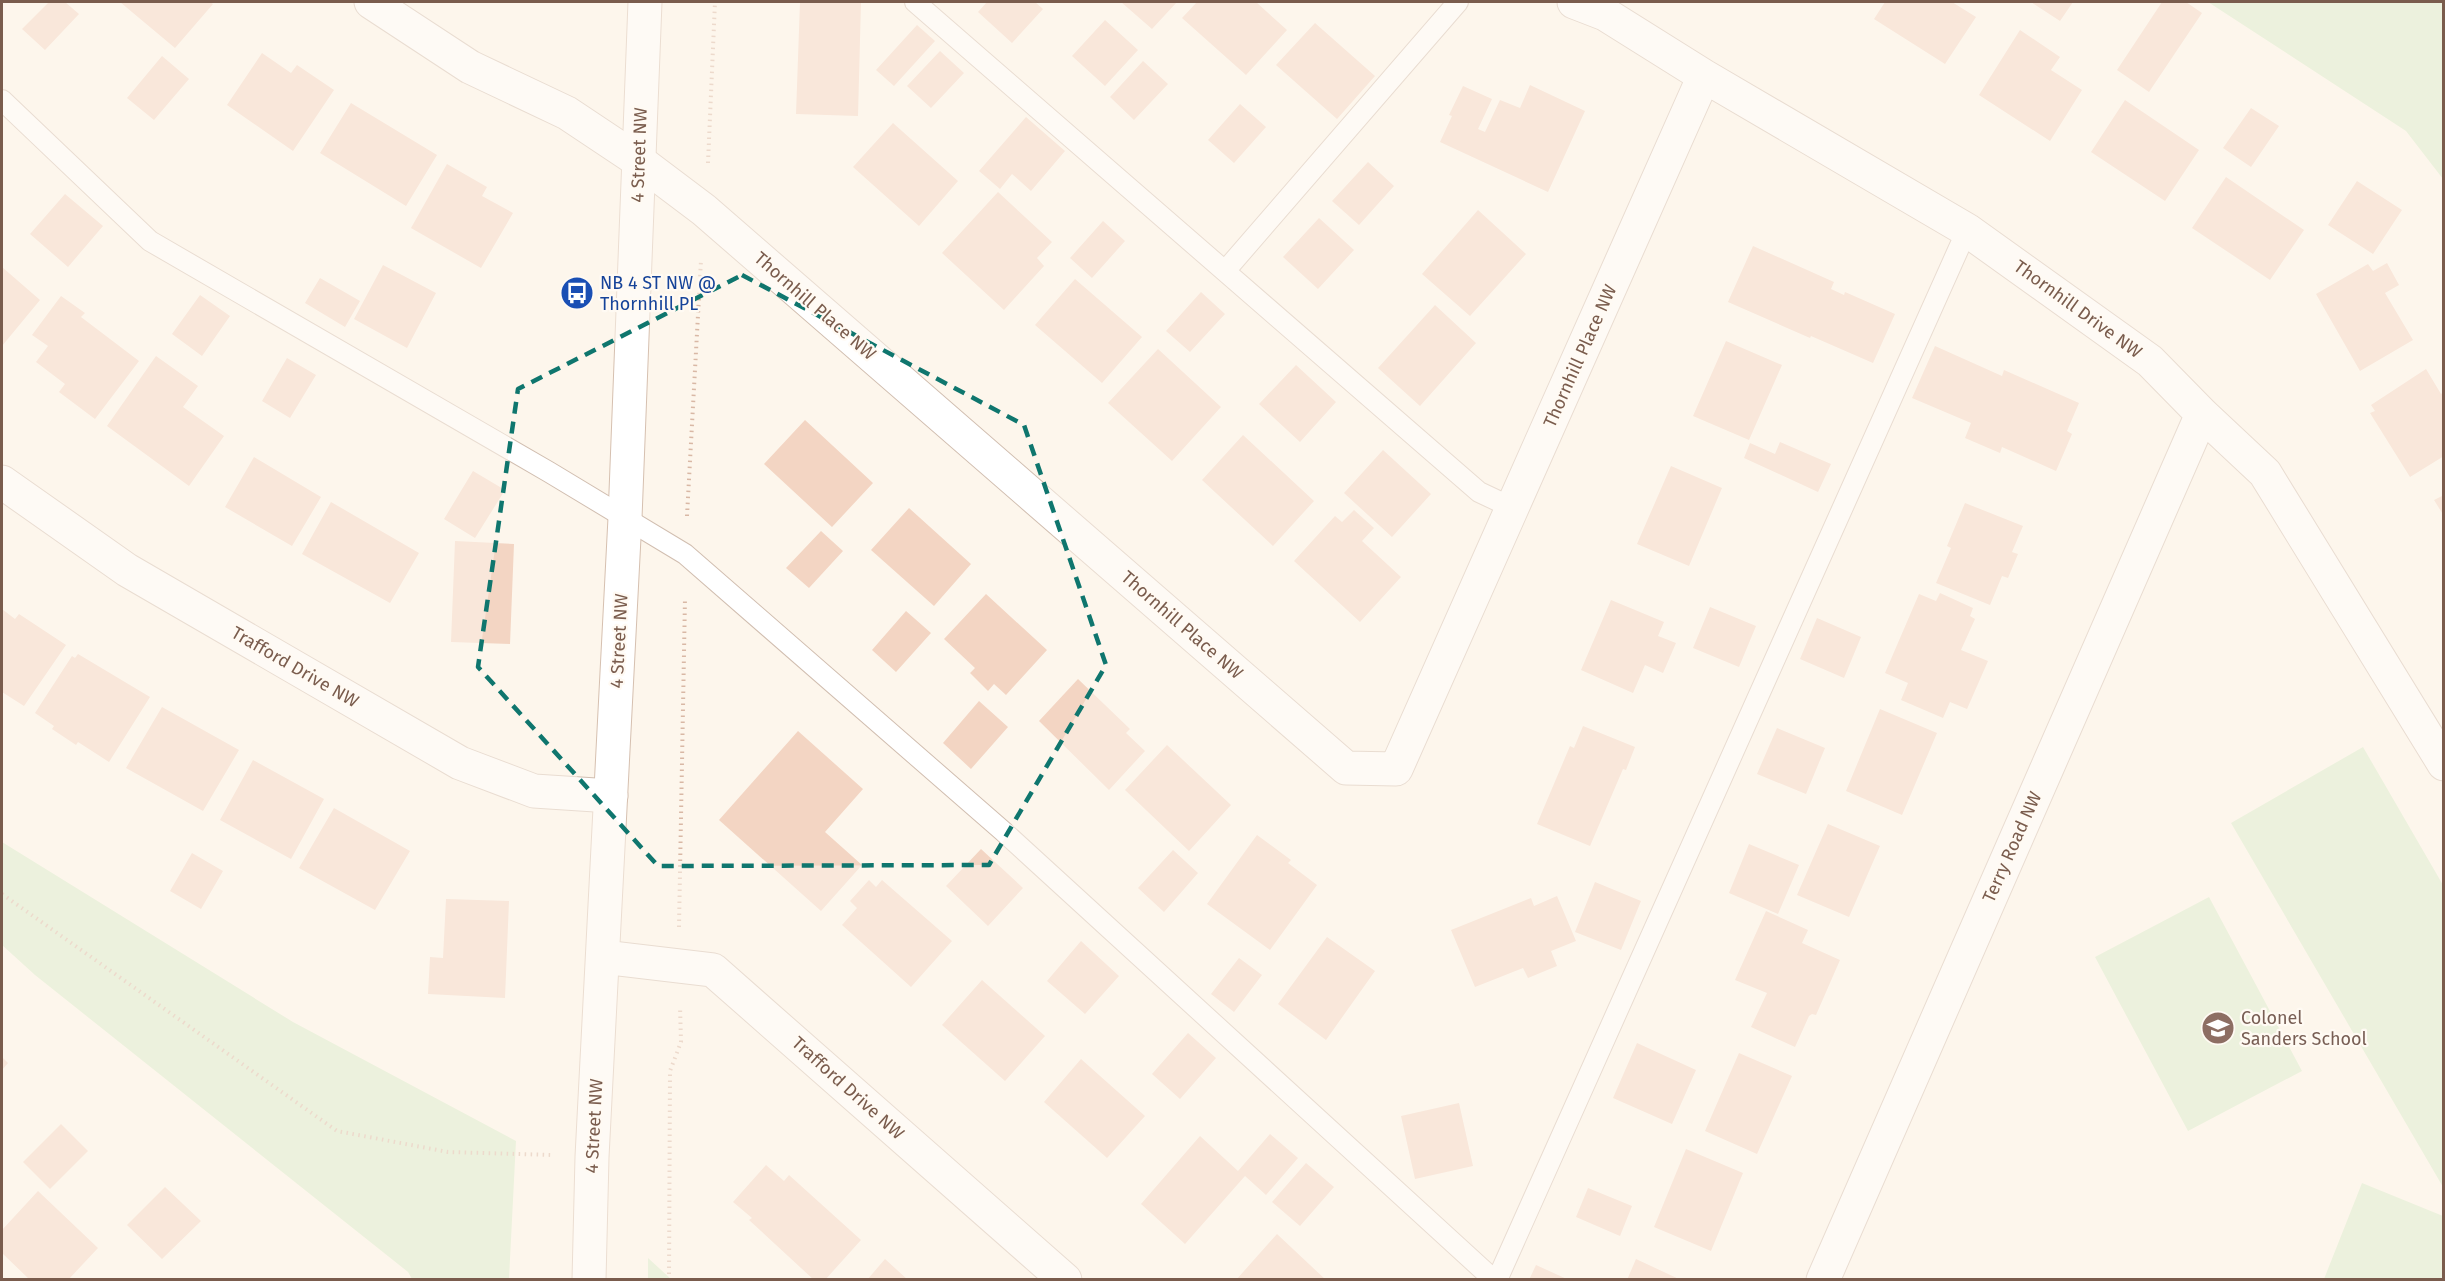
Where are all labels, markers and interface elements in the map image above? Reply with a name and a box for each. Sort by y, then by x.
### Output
street label: 4 Street NW [626,107,652,203]
street label: Thornhill Place NW [750,247,880,365]
street label: Thornhill Drive NW [2010,255,2146,363]
place label: NB 4 ST NW @ Thornhill PL [600,272,716,315]
bus stop icon: NB 4 ST NW @ Thornhill PL [559,275,595,311]
street label: Thornhill Place NW [1539,281,1621,431]
street label: Thornhill Place NW [1117,566,1247,684]
street label: 4 Street NW [606,593,632,689]
street label: Trafford Drive NW [227,622,363,712]
street label: Terry Road NW [1978,788,2046,906]
place label: Colonel Sanders School [2241,1007,2367,1050]
school or university icon: Colonel Sanders School [2200,1010,2236,1046]
street label: Trafford Drive NW [787,1032,909,1144]
street label: 4 Street NW [581,1078,607,1174]

